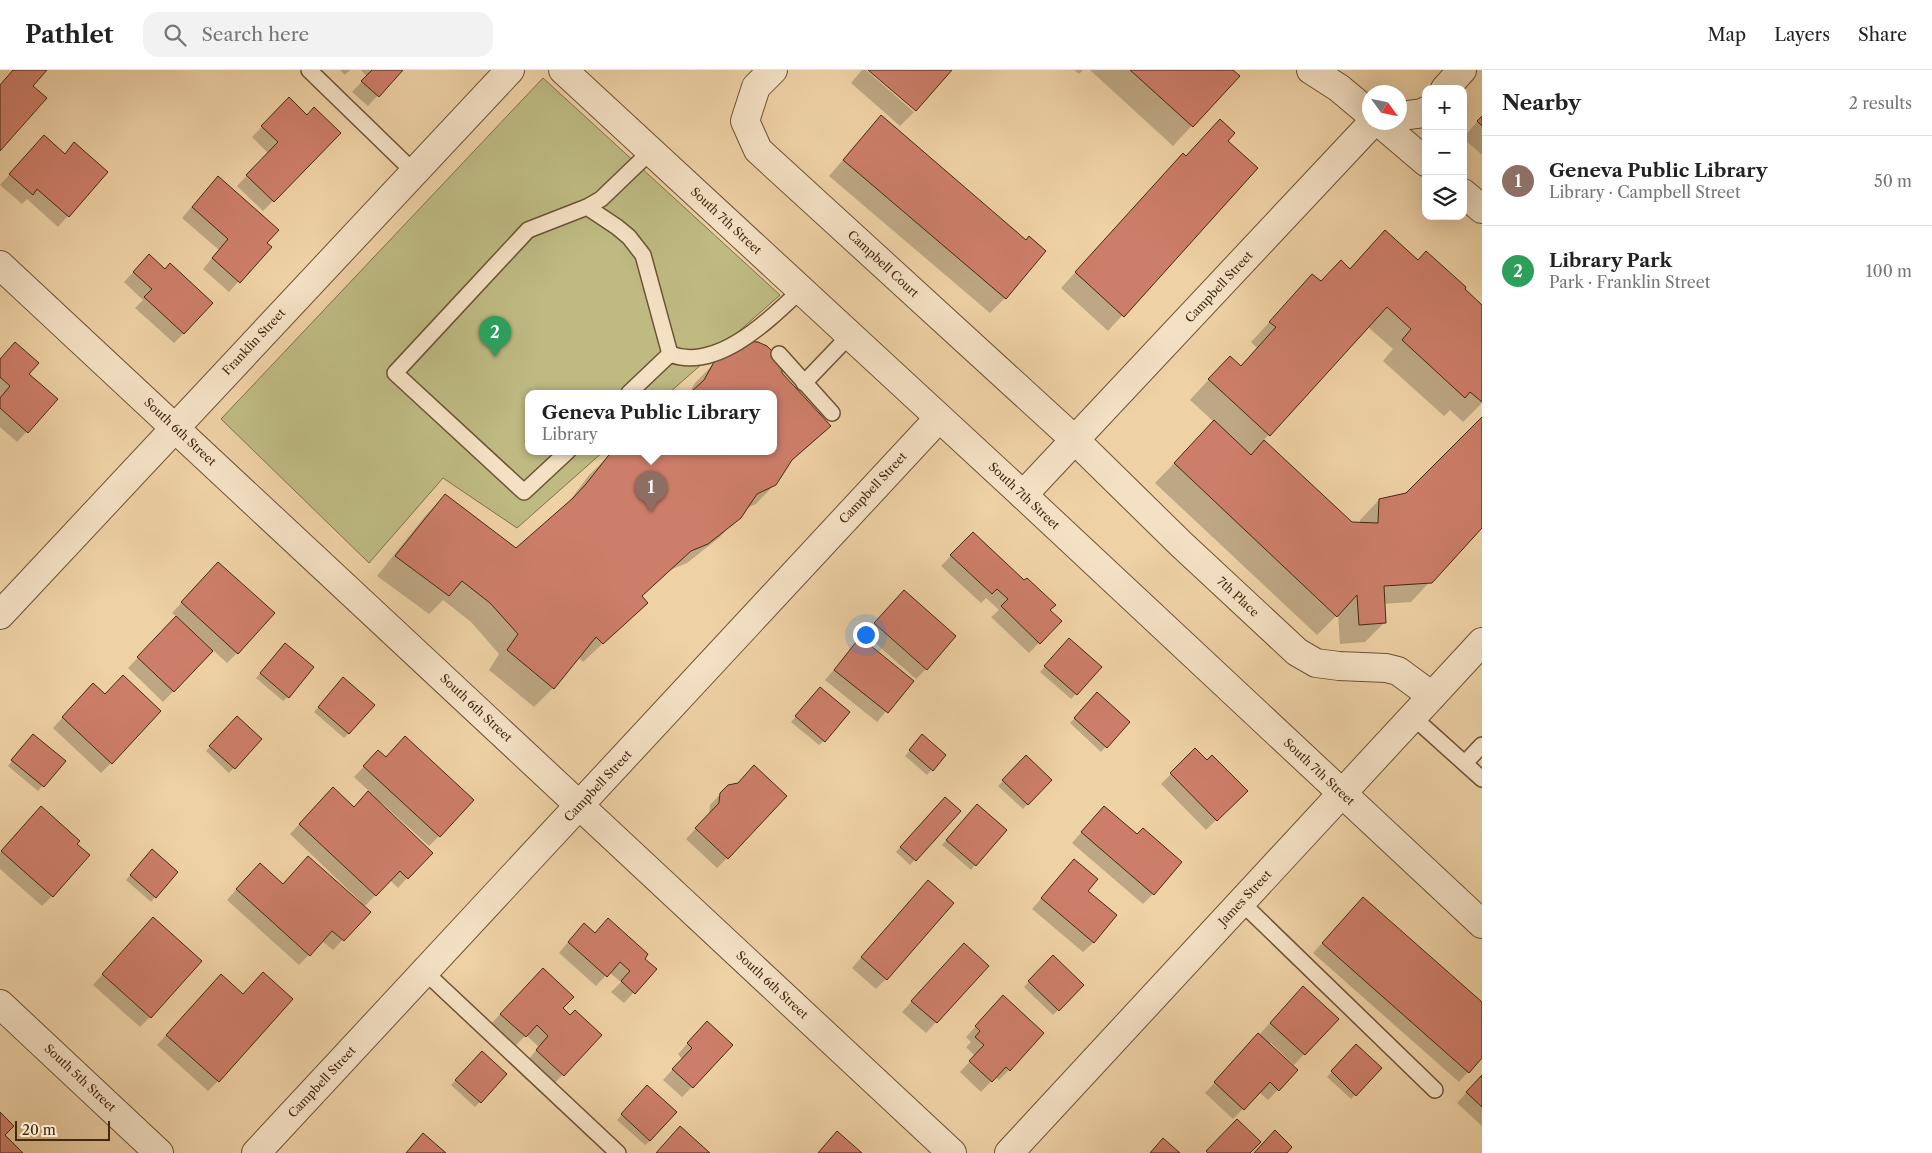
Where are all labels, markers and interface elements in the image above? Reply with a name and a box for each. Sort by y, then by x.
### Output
search box [143,12,493,57]
text: Pathlet [25,20,113,49]
icon: search [161,21,189,49]
text: Search here [201,23,309,46]
text: Map [1708,24,1746,46]
text: Layers [1774,24,1830,46]
text: Share [1858,24,1907,46]
north arrow [1362,85,1407,130]
map controls [1422,85,1467,220]
button: + [1422,85,1467,130]
text: Nearby [1502,90,1581,115]
text: 2 results [1849,93,1912,113]
button: − [1422,130,1467,175]
text: Geneva Public Library [1549,159,1767,182]
text: 1 [1514,171,1522,191]
text: 50 m [1874,171,1912,191]
button: layers [1422,175,1467,220]
text: Library · Campbell Street [1549,182,1741,202]
street label: South 7th Street [688,184,766,258]
street label: Campbell Court [845,227,923,301]
street label: Campbell Street [1182,247,1256,326]
text: Library Park [1549,249,1672,272]
text: 2 [1513,261,1523,281]
text: 100 m [1866,261,1912,281]
text: Park · Franklin Street [1549,272,1710,292]
street label: Franklin Street [219,305,289,378]
pin: 2 [479,316,511,357]
popup [525,390,777,455]
street label: South 6th Street [141,394,220,469]
text: Geneva Public Library [542,401,760,424]
text: Library [542,424,598,444]
street label: Campbell Street [836,448,910,527]
street label: South 7th Street [986,459,1064,533]
pin: 1 [635,471,667,512]
street label: 7th Place [1214,574,1263,620]
your location [853,622,879,648]
street label: South 6th Street [437,670,516,745]
street label: South 7th Street [1281,735,1359,809]
street label: Campbell Street [561,746,635,825]
street label: James Street [1214,866,1275,930]
street label: South 6th Street [733,947,812,1022]
street label: South 5th Street [41,1041,120,1115]
street label: Campbell Street [285,1042,359,1121]
scale bar [15,1118,110,1141]
text: 20 m [22,1121,56,1139]

